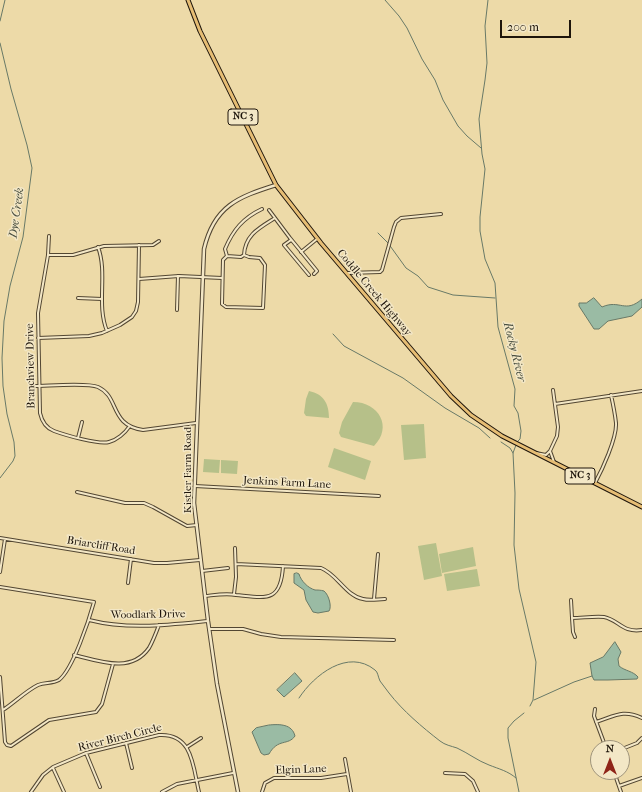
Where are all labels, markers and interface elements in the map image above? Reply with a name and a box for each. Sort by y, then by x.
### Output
scale bar [502,12,573,38]
text: 200 m [507,20,539,34]
road number: NC 3 [228,109,258,125]
water label: Dye Creek [6,187,28,239]
street label: Coddle Creek Highway [334,247,414,339]
water label: Rocky River [500,321,528,383]
street label: Branchview Drive [24,323,38,409]
street label: Kistler Farm Road [181,427,195,513]
road number: NC 3 [565,468,595,484]
street label: Jenkins Farm Lane [243,474,331,492]
street label: Briarcliff Road [66,534,136,558]
street label: Woodlark Drive [110,608,186,622]
street label: River Birch Circle [77,721,163,755]
north arrow [590,740,630,780]
text: N [606,742,614,755]
street label: Elgin Lane [275,763,327,777]

